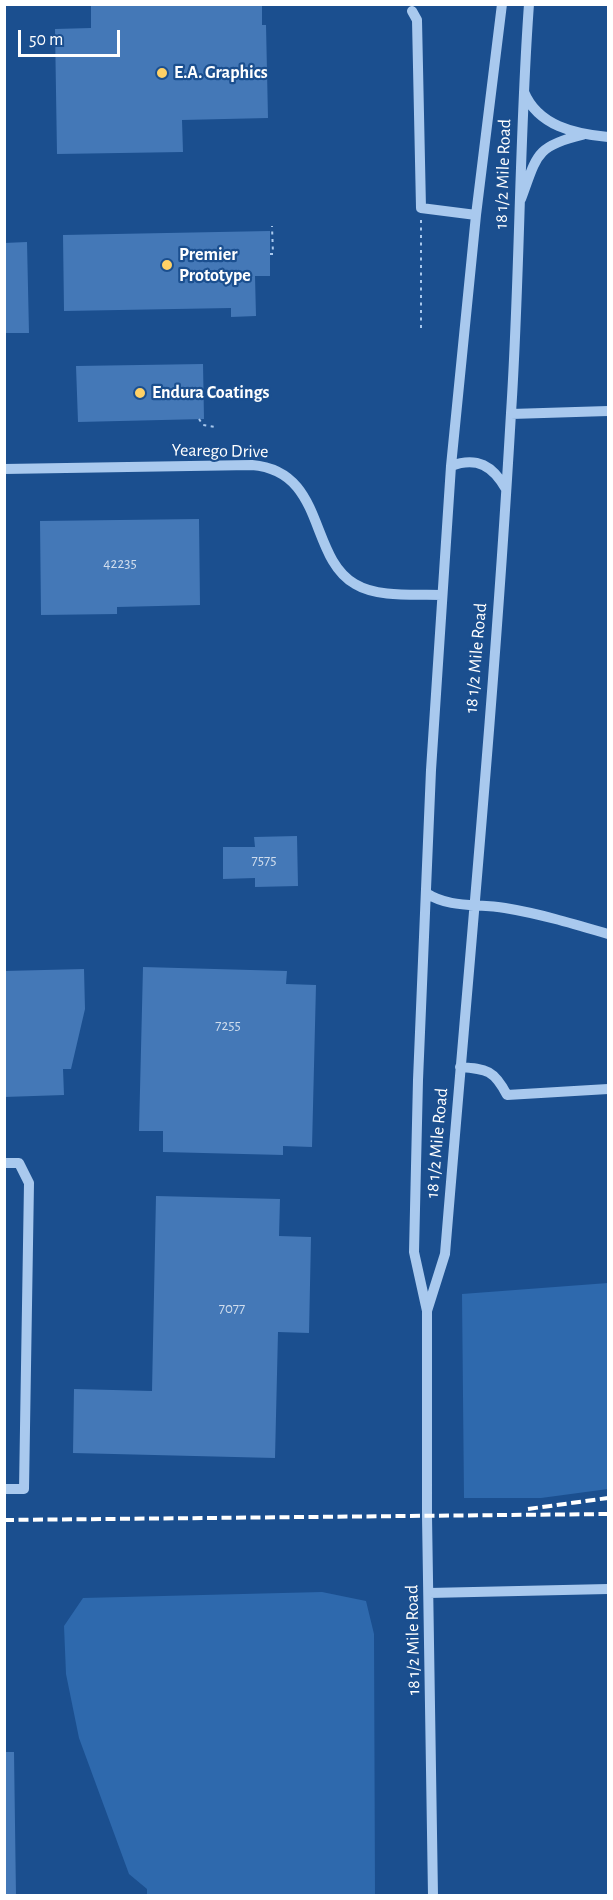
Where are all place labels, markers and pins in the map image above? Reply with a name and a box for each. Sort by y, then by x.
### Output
place label: E.A. Graphics [174,62,268,84]
marker: E.A. Graphics [155,66,169,80]
place label: Premier Prototype [179,244,251,286]
marker: Premier Prototype [160,258,174,272]
place label: Endura Coatings [152,382,270,404]
marker: Endura Coatings [133,386,147,400]

